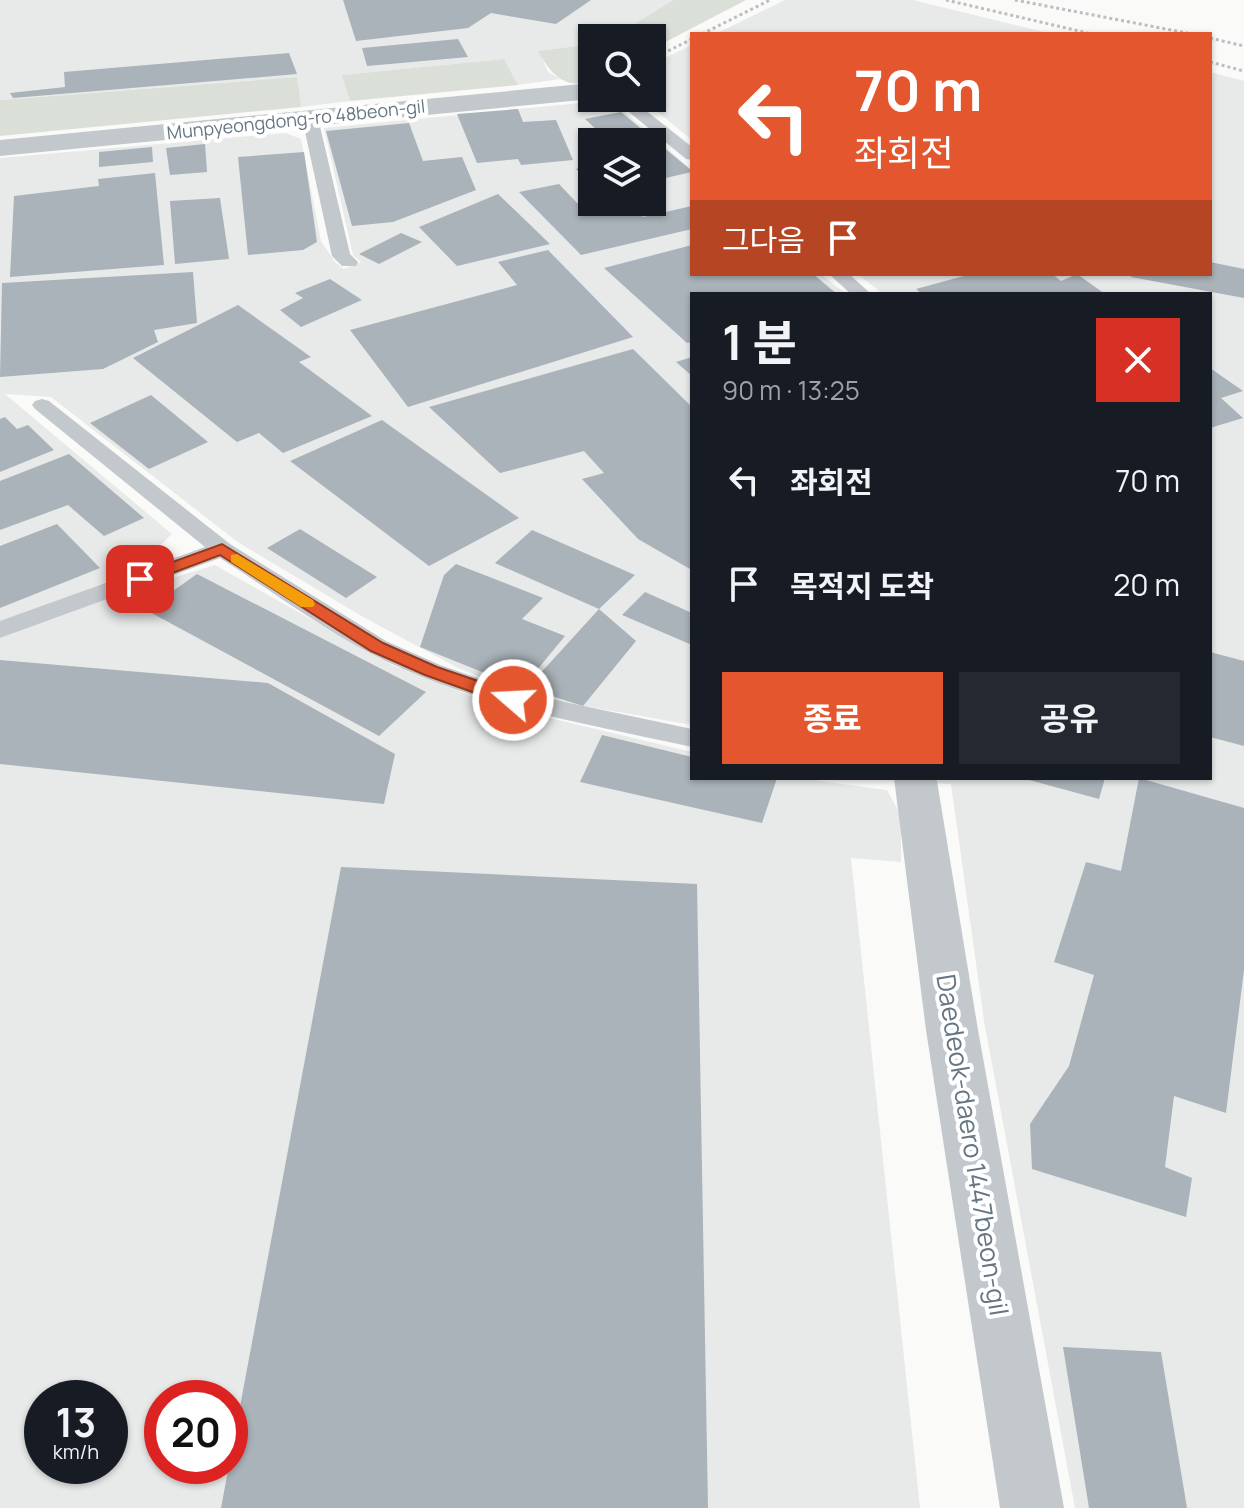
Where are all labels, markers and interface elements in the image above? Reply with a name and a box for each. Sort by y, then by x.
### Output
map controls [578,24,666,216]
button: search [578,24,666,112]
text: 70 m [854,51,982,128]
icon: left [722,64,826,168]
street label: Munpyeongdong-ro 48beon-gil [166,94,426,144]
button: layers [578,128,666,216]
text: 좌회전 [854,128,953,177]
icon: arrive [821,216,865,260]
text: 그다음 [722,219,805,260]
text: 1 분 [722,309,797,374]
button: close [1096,318,1180,402]
text: 90 m · 13:25 [722,372,860,408]
icon: left [722,458,766,502]
text: 70 m [1115,460,1180,501]
text: 좌회전 [790,461,873,502]
pin [106,545,174,613]
icon: arrive [118,557,162,601]
icon: arrive [722,562,766,606]
text: 20 m [1113,564,1180,605]
text: 목적지 도착 [790,565,934,606]
position arrow [471,658,555,742]
button: 종료 [722,672,943,764]
button: 공유 [959,672,1180,764]
street label: Daedeok-daero 1447beon-gil [928,972,1018,1318]
speed limit sign: 20 [144,1380,248,1484]
text: 13 [56,1394,96,1449]
text: km/h [53,1438,99,1465]

